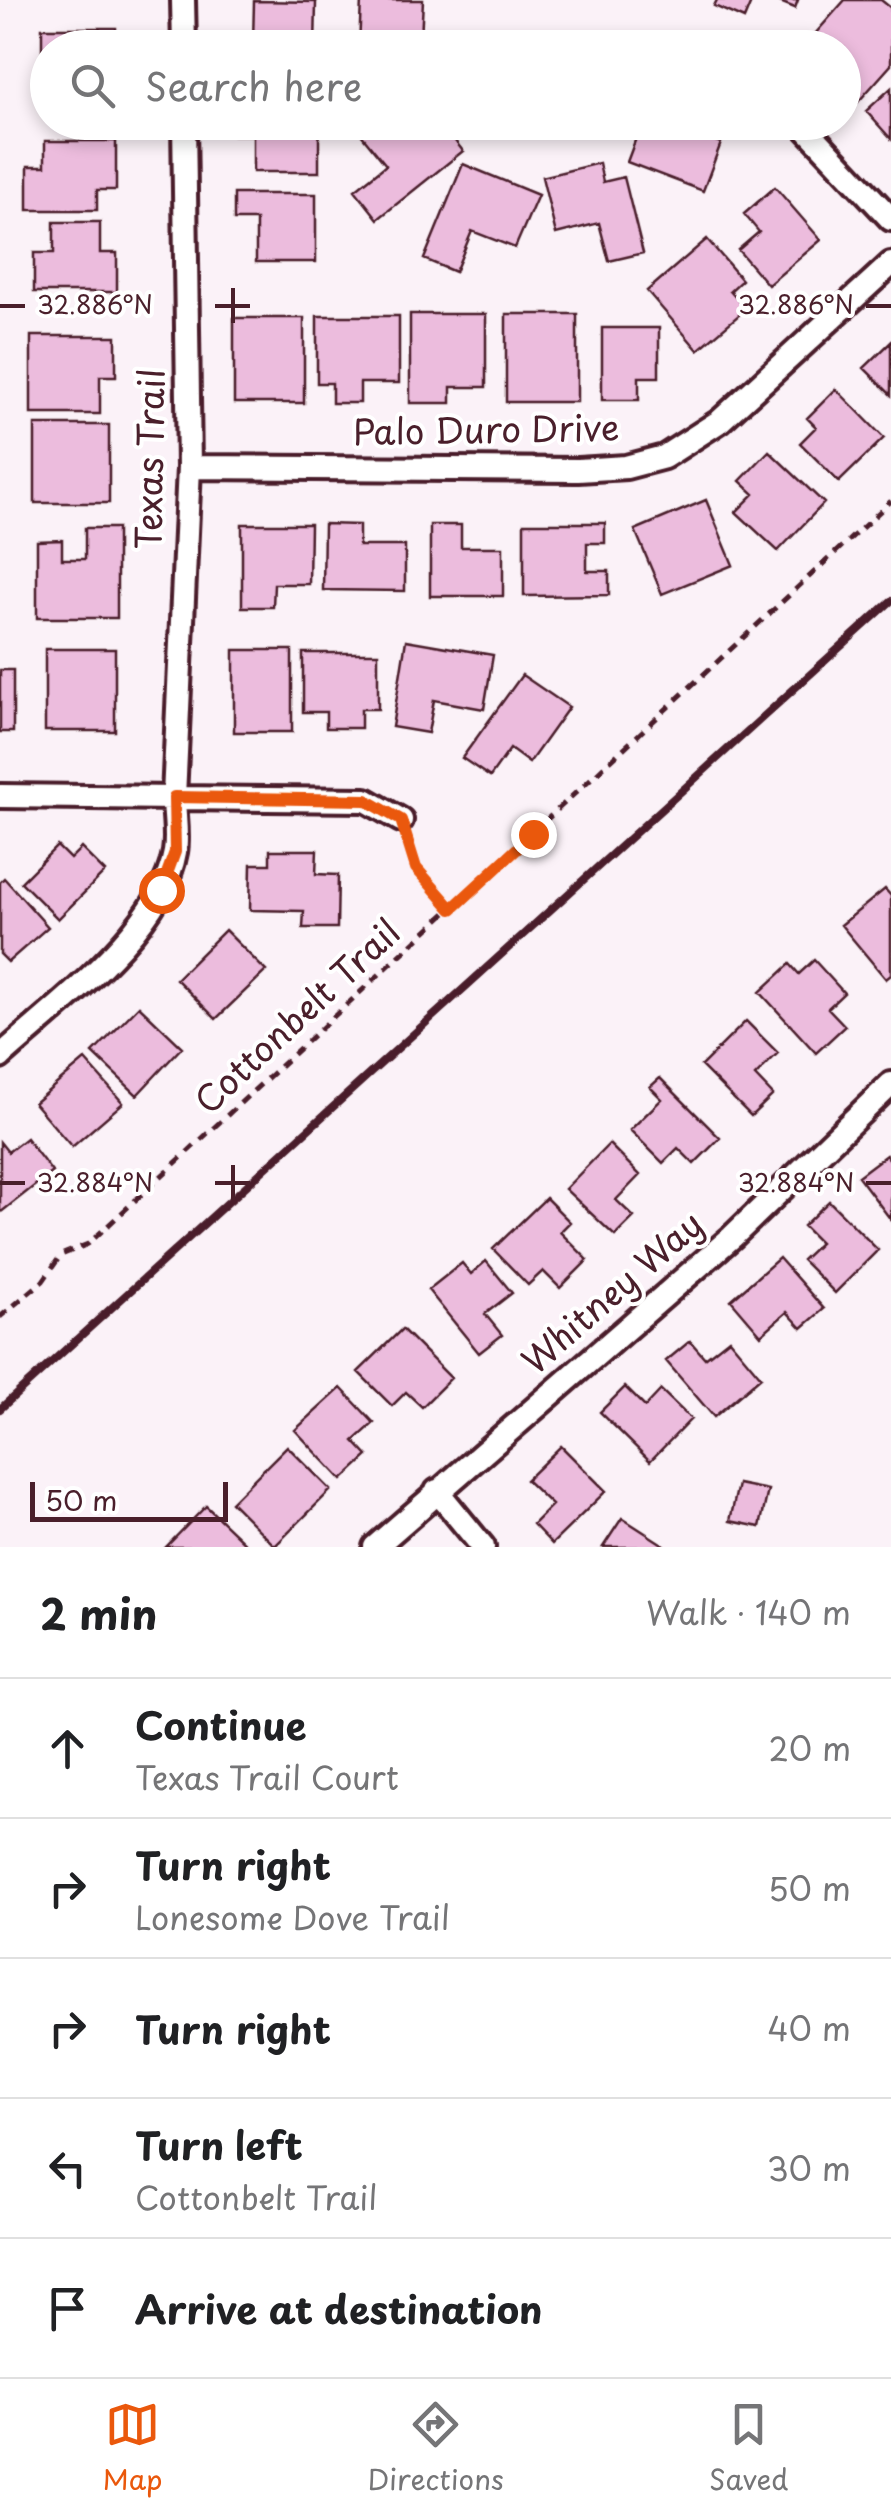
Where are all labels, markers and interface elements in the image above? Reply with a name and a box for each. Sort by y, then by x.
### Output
search box [30,30,861,140]
text: Search here [145,57,362,114]
icon: search [65,58,120,113]
text: 32.886°N [37,285,153,323]
text: 32.886°N [738,285,854,323]
street label: Texas Trail [120,368,177,550]
street label: Palo Duro Drive [352,400,620,457]
route end [511,812,557,858]
route start [139,868,185,914]
street label: Cottonbelt Trail [181,905,411,1125]
text: 32.884°N [37,1163,153,1201]
text: 32.884°N [738,1163,854,1201]
street label: Whitney Way [509,1197,714,1385]
scale bar [30,1477,228,1522]
text: 50 m [45,1478,118,1521]
text: 2 min [40,1581,157,1644]
text: Walk · 140 m [646,1588,851,1636]
text: Continue [135,1696,306,1753]
icon: ahead [40,1721,95,1776]
text: 20 m [769,1724,851,1772]
text: Texas Trail Court [135,1753,399,1801]
text: Turn right [135,1836,331,1893]
icon: right [40,1861,95,1916]
text: 50 m [768,1864,851,1912]
text: Lonesome Dove Trail [135,1893,450,1941]
text: Turn right [135,2000,331,2057]
icon: right [40,2001,95,2056]
text: 40 m [767,2004,851,2052]
text: Turn left [135,2116,303,2173]
icon: left [40,2141,95,2196]
text: 30 m [767,2144,851,2192]
text: Cottonbelt Trail [135,2173,378,2221]
text: Arrive at destination [135,2280,543,2337]
icon: arrive [40,2281,95,2336]
tab: Map [103,2397,162,2500]
tab: Directions [368,2397,504,2500]
tab: Saved [709,2397,788,2500]

